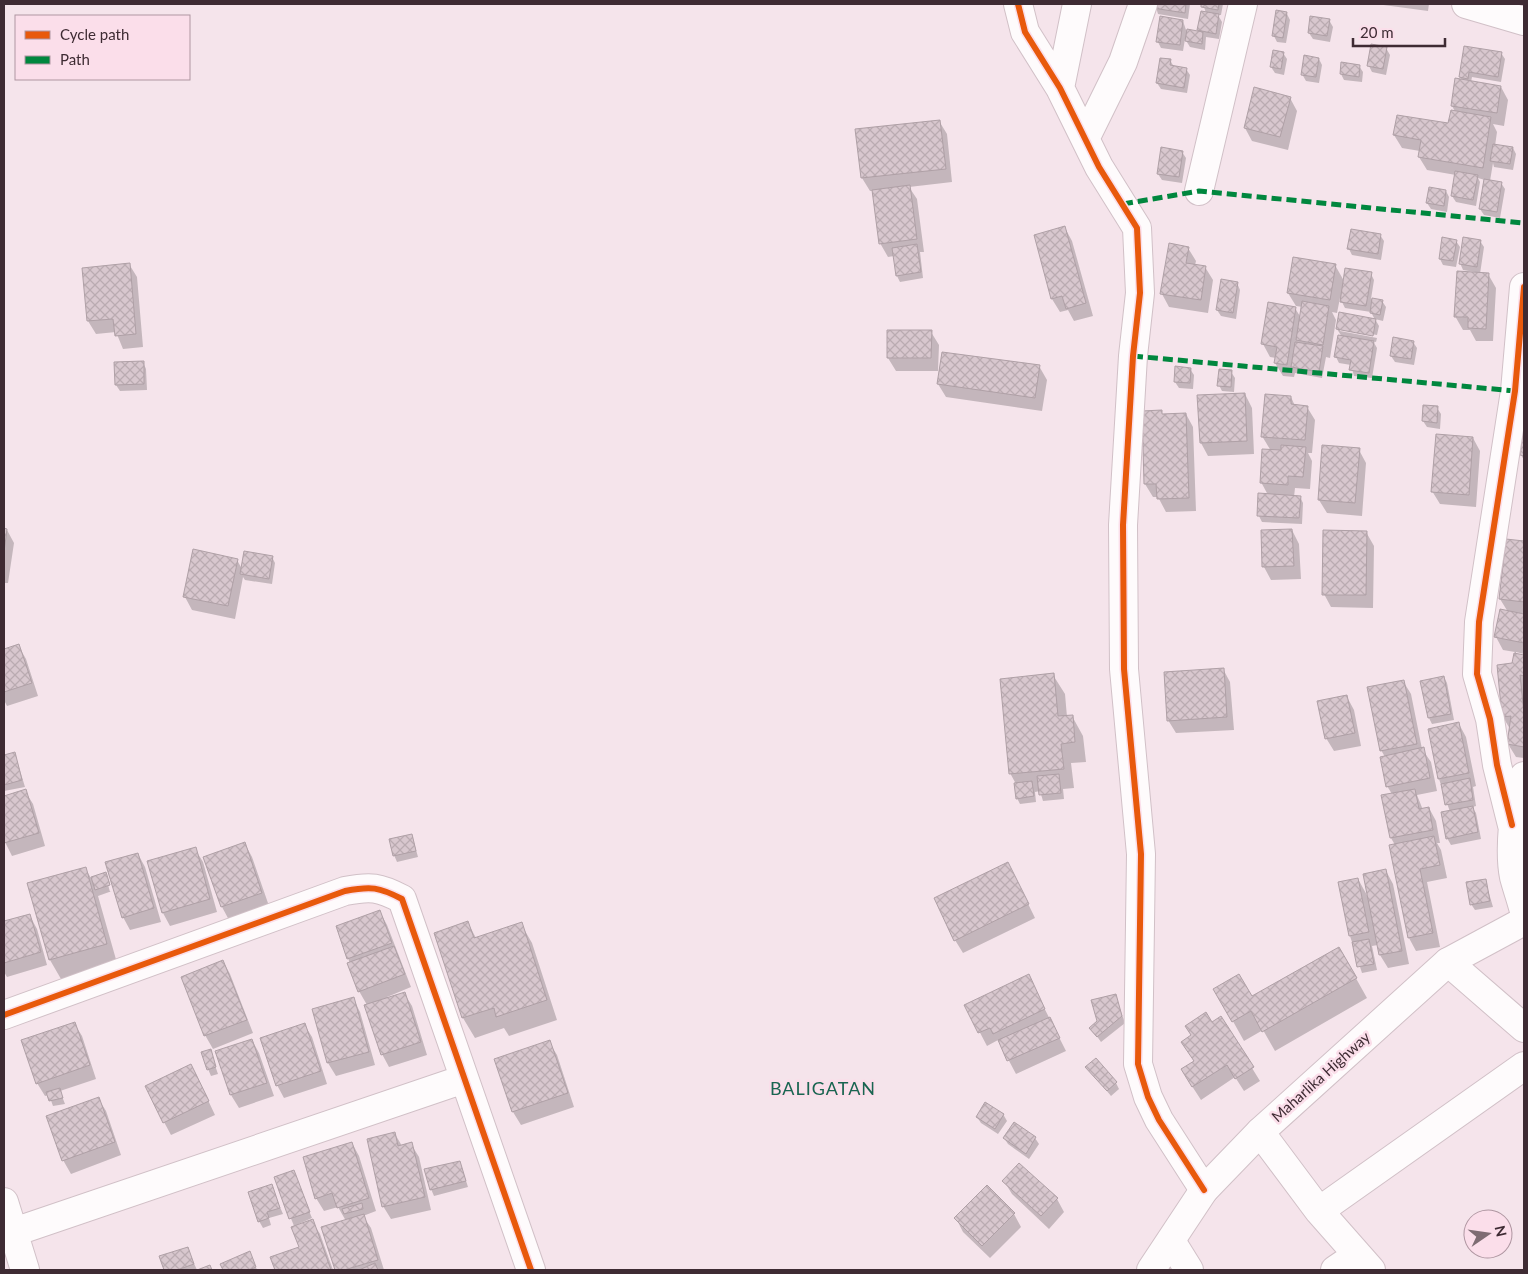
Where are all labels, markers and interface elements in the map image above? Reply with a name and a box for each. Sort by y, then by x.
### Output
legend [15,15,190,80]
scale bar [1353,15,1446,47]
text: 20 m [1360,23,1394,41]
text: Cycle path [60,25,129,43]
text: Path [60,50,90,68]
street label: Maharlika Highway [1267,1027,1373,1125]
district label: BALIGATAN [770,1077,876,1099]
north arrow [1463,1209,1513,1259]
text: N [1492,1224,1511,1238]

